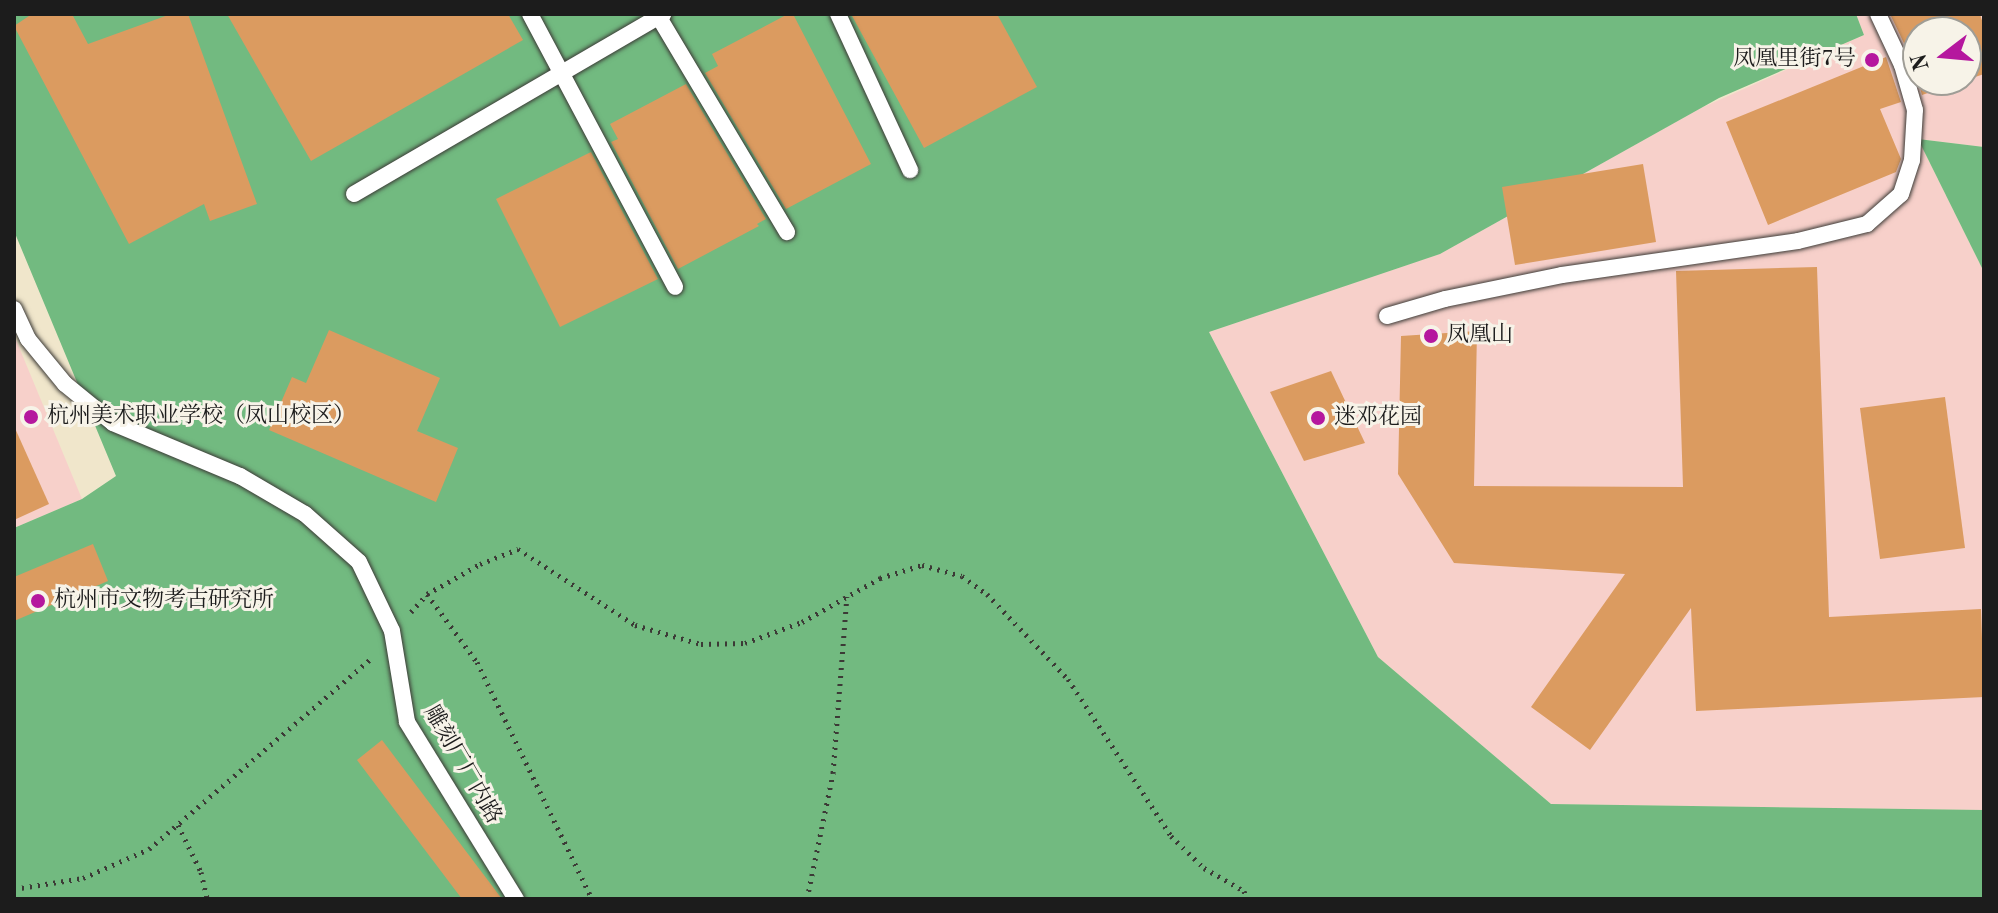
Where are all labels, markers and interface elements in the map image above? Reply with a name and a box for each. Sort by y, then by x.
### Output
north arrow [1902,16,1982,96]
place label: 凤凰里街7号 [1733,47,1856,73]
marker: 凤凰里街7号 [1863,51,1881,69]
text: N [1908,51,1934,73]
place label: 凤凰山 [1447,323,1513,349]
marker: 凤凰山 [1422,327,1440,345]
place label: 杭州美术职业学校（凤山校区） [47,404,355,430]
place label: 迷邓花园 [1334,405,1422,431]
marker: 杭州美术职业学校（凤山校区） [22,408,40,426]
marker: 迷邓花园 [1309,409,1327,427]
place label: 杭州市文物考古研究所 [54,588,274,614]
marker: 杭州市文物考古研究所 [29,592,47,610]
street label: 雕刻厂厂内路 [418,701,506,829]

